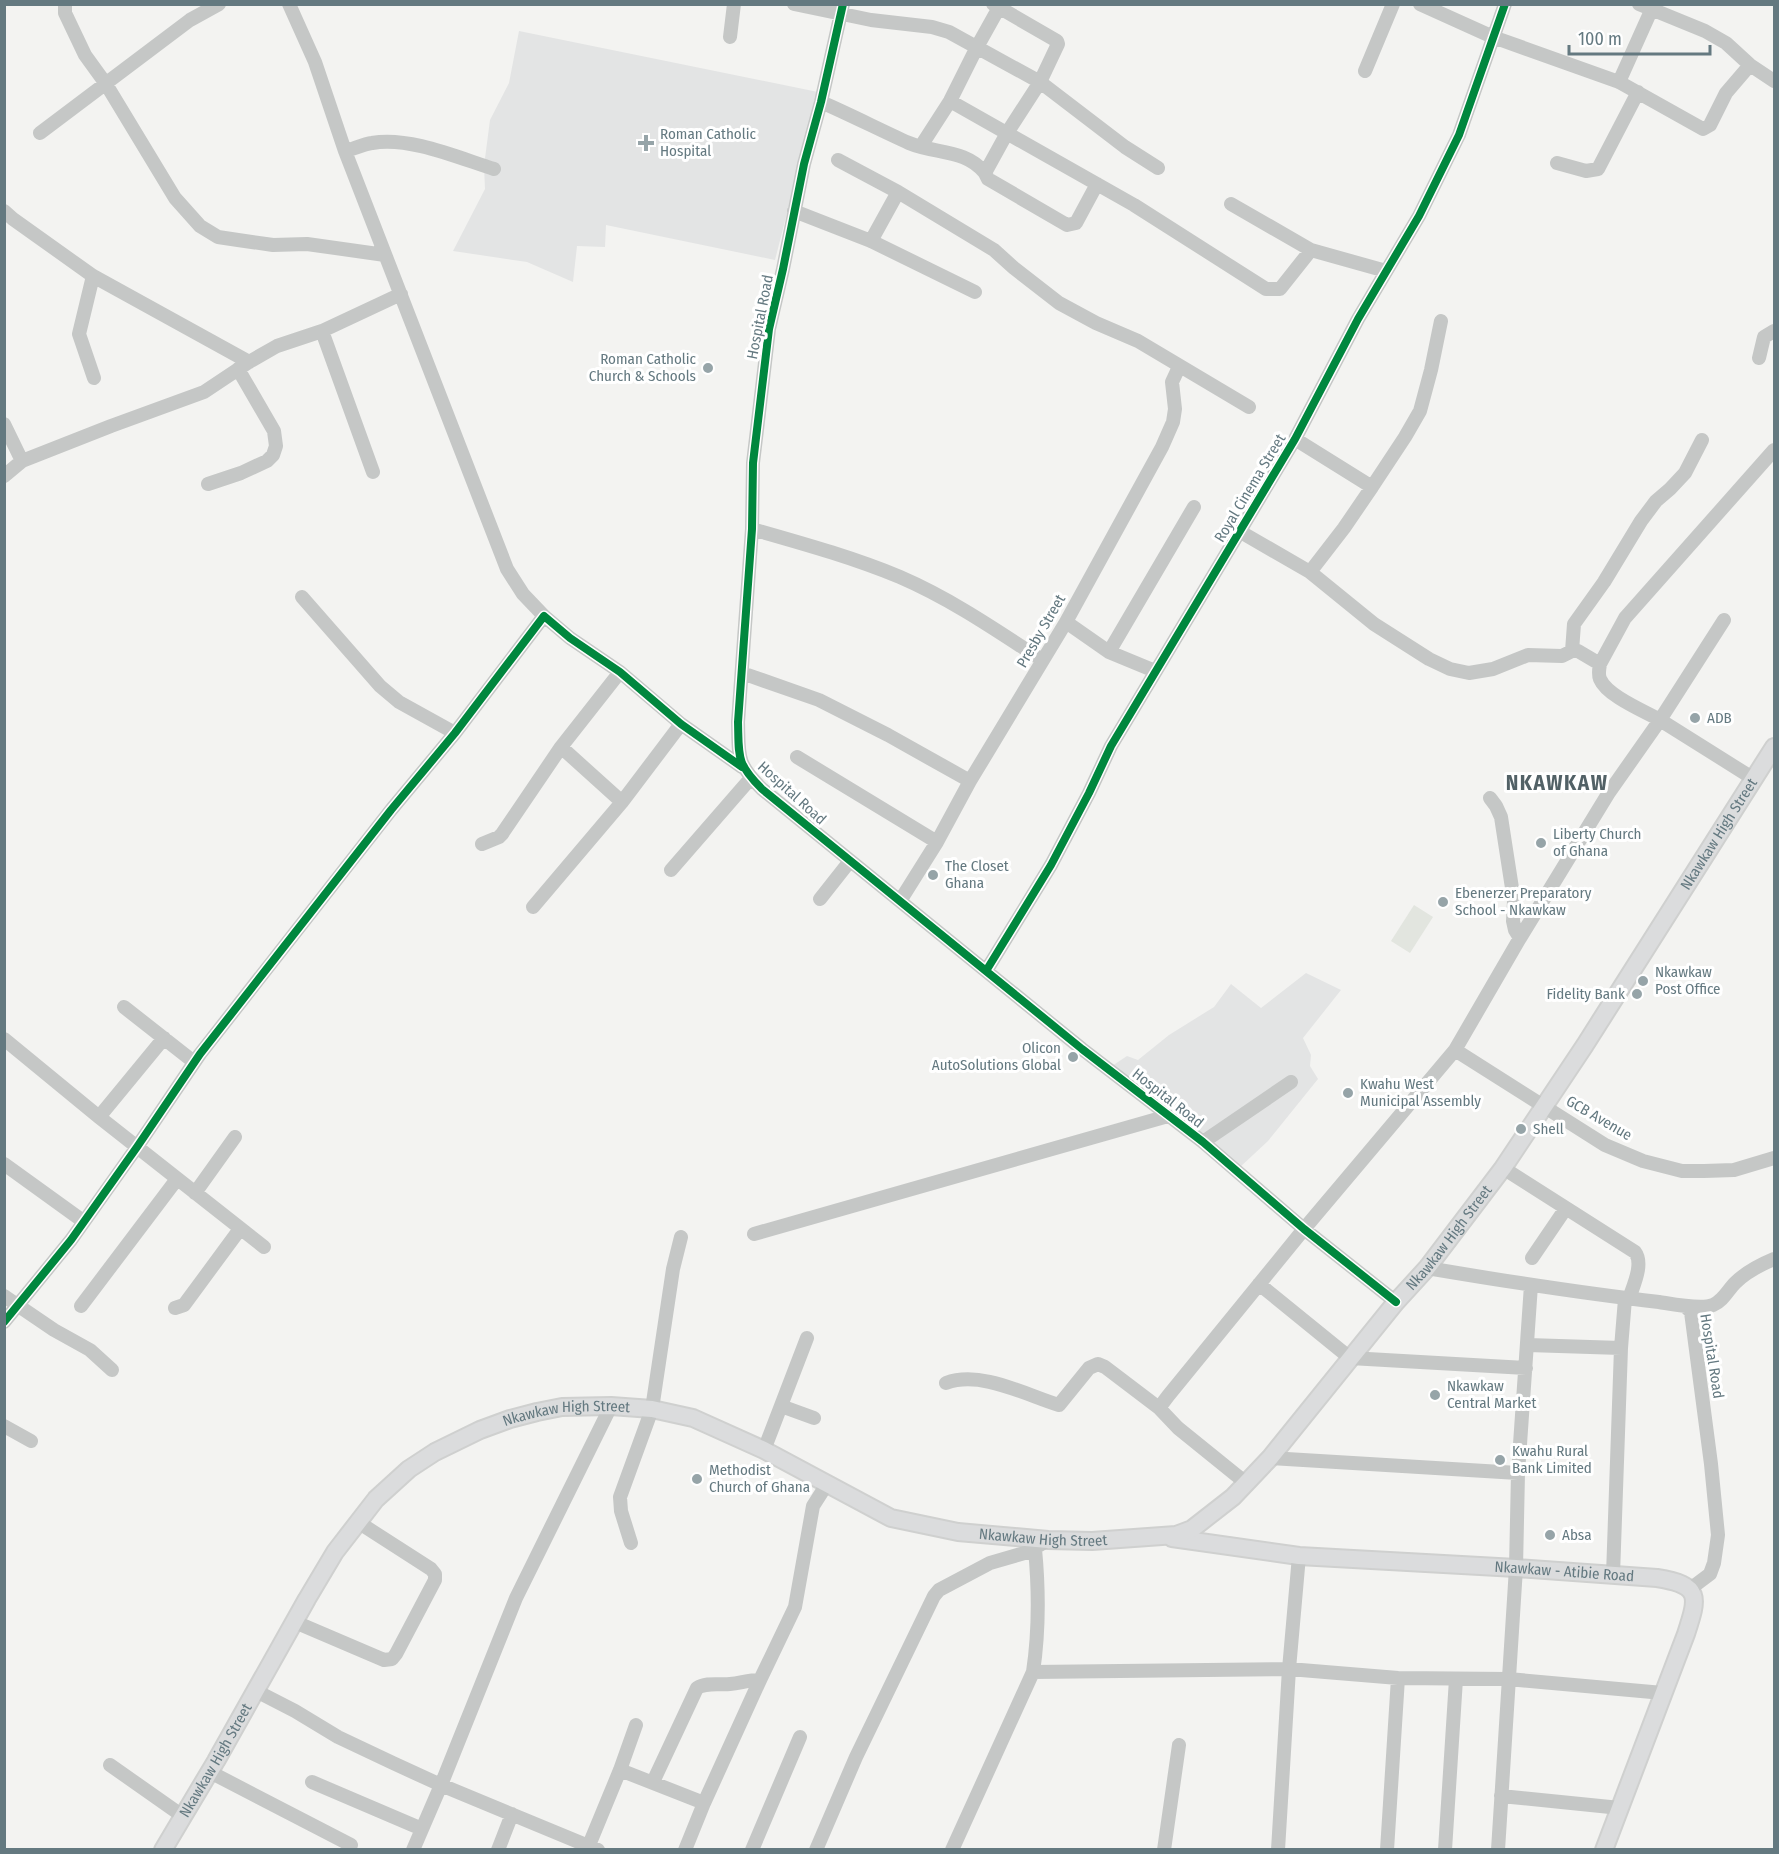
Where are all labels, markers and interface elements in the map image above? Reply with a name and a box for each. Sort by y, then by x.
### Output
scale bar [1569,18,1710,56]
text: 100 m [1578,28,1622,50]
place label: Roman Catholic Hospital [660,125,756,160]
marker: Roman Catholic Hospital [637,134,655,152]
street label: Hospital Road [743,273,777,361]
place label: Roman Catholic Church & Schools [589,350,697,385]
marker: Roman Catholic Church & Schools [701,361,715,375]
street label: Royal Cinema Street [1211,431,1289,545]
street label: Presby Street [1013,591,1069,671]
place label: ADB [1707,709,1732,727]
marker: ADB [1688,711,1702,725]
street label: Hospital Road [754,758,830,828]
district label: NKAWKAW [1506,770,1608,796]
street label: Nkawkaw High Street [1677,775,1761,893]
place label: Liberty Church of Ghana [1553,825,1642,860]
marker: Liberty Church of Ghana [1534,836,1548,850]
place label: The Closet Ghana [945,857,1009,892]
marker: The Closet Ghana [926,868,940,882]
place label: Ebenerzer Preparatory School - Nkawkaw [1455,884,1592,919]
marker: Ebenerzer Preparatory School - Nkawkaw [1436,895,1450,909]
place label: Nkawkaw Post Office [1655,963,1721,998]
marker: Nkawkaw Post Office [1636,974,1650,988]
place label: Fidelity Bank [1546,985,1625,1003]
marker: Fidelity Bank [1630,987,1644,1001]
place label: Olicon AutoSolutions Global [932,1039,1061,1074]
marker: Olicon AutoSolutions Global [1066,1050,1080,1064]
street label: Hospital Road [1129,1065,1207,1131]
place label: Kwahu West Municipal Assembly [1360,1075,1481,1110]
marker: Kwahu West Municipal Assembly [1341,1086,1355,1100]
street label: GCB Avenue [1563,1092,1635,1144]
place label: Shell [1533,1120,1564,1138]
marker: Shell [1514,1122,1528,1136]
street label: Nkawkaw High Street [1402,1182,1496,1294]
street label: Hospital Road [1696,1312,1728,1400]
place label: Nkawkaw Central Market [1447,1377,1537,1412]
marker: Nkawkaw Central Market [1428,1388,1442,1402]
street label: Nkawkaw High Street [500,1397,631,1430]
place label: Kwahu Rural Bank Limited [1512,1442,1592,1477]
marker: Kwahu Rural Bank Limited [1493,1453,1507,1467]
place label: Methodist Church of Ghana [709,1461,810,1496]
marker: Methodist Church of Ghana [690,1472,704,1486]
street label: Nkawkaw High Street [978,1525,1108,1550]
place label: Absa [1562,1526,1592,1544]
marker: Absa [1543,1528,1557,1542]
street label: Nkawkaw - Atibie Road [1494,1558,1635,1585]
street label: Nkawkaw High Street [176,1700,256,1821]

